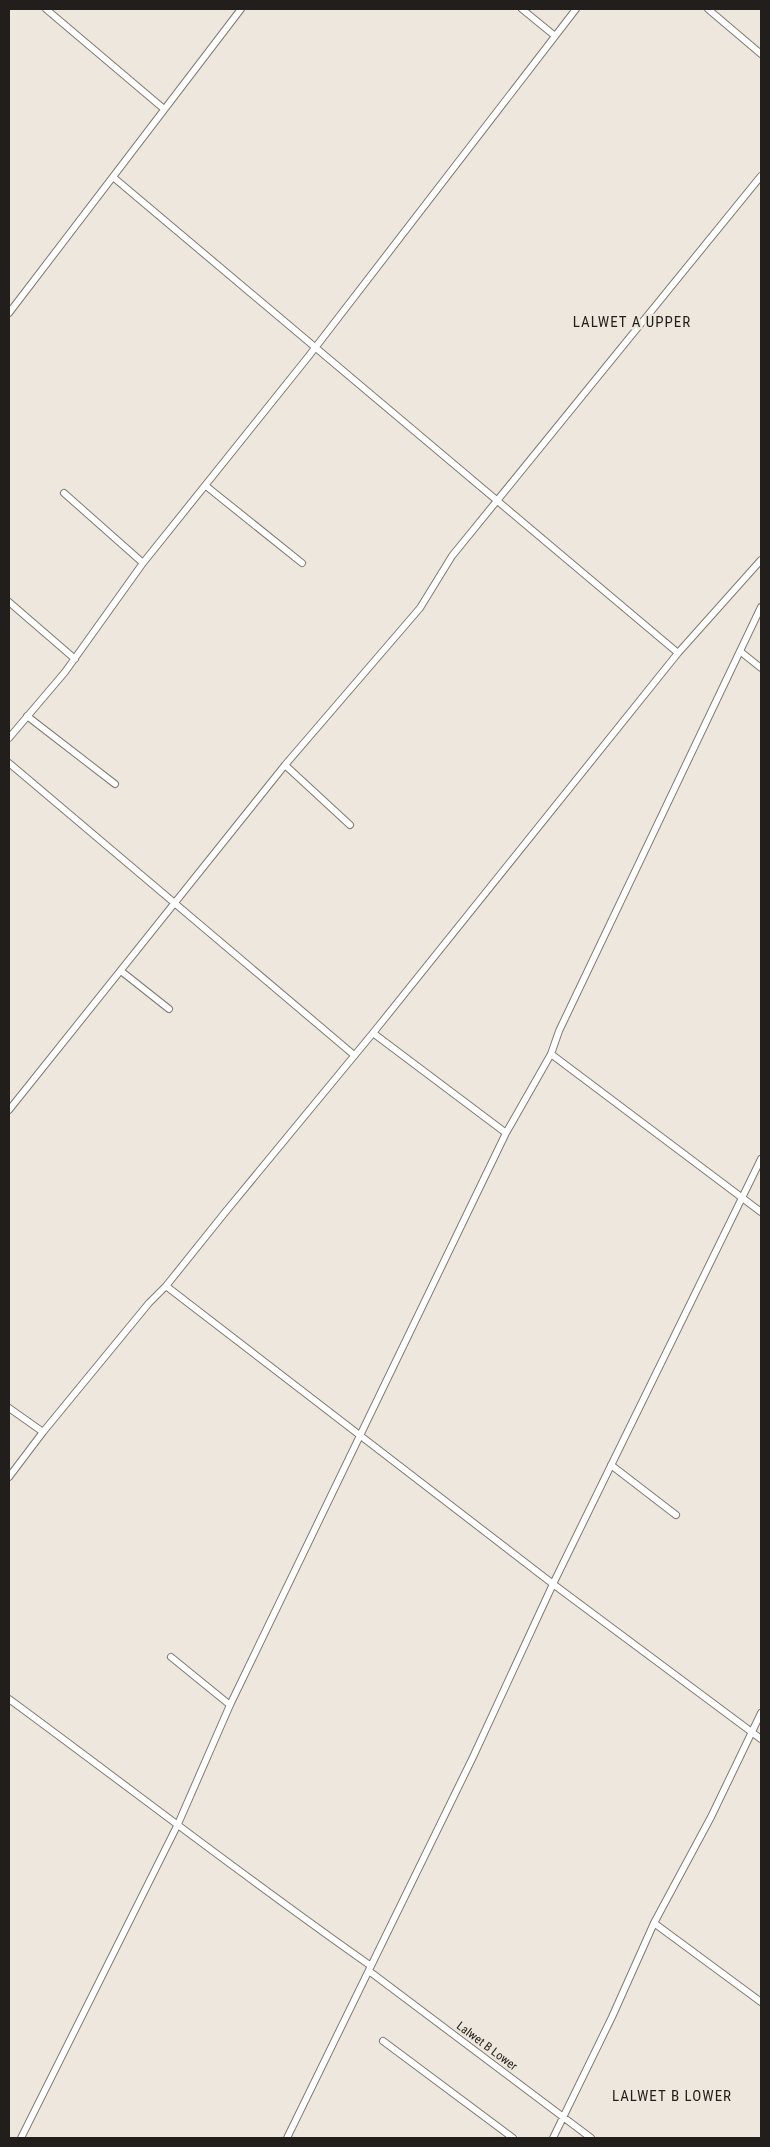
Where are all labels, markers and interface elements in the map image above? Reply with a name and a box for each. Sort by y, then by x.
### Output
district label: LALWET A UPPER [573,313,691,331]
street label: Lalwet B Lower [454,2019,520,2073]
district label: LALWET B LOWER [612,2087,732,2105]

